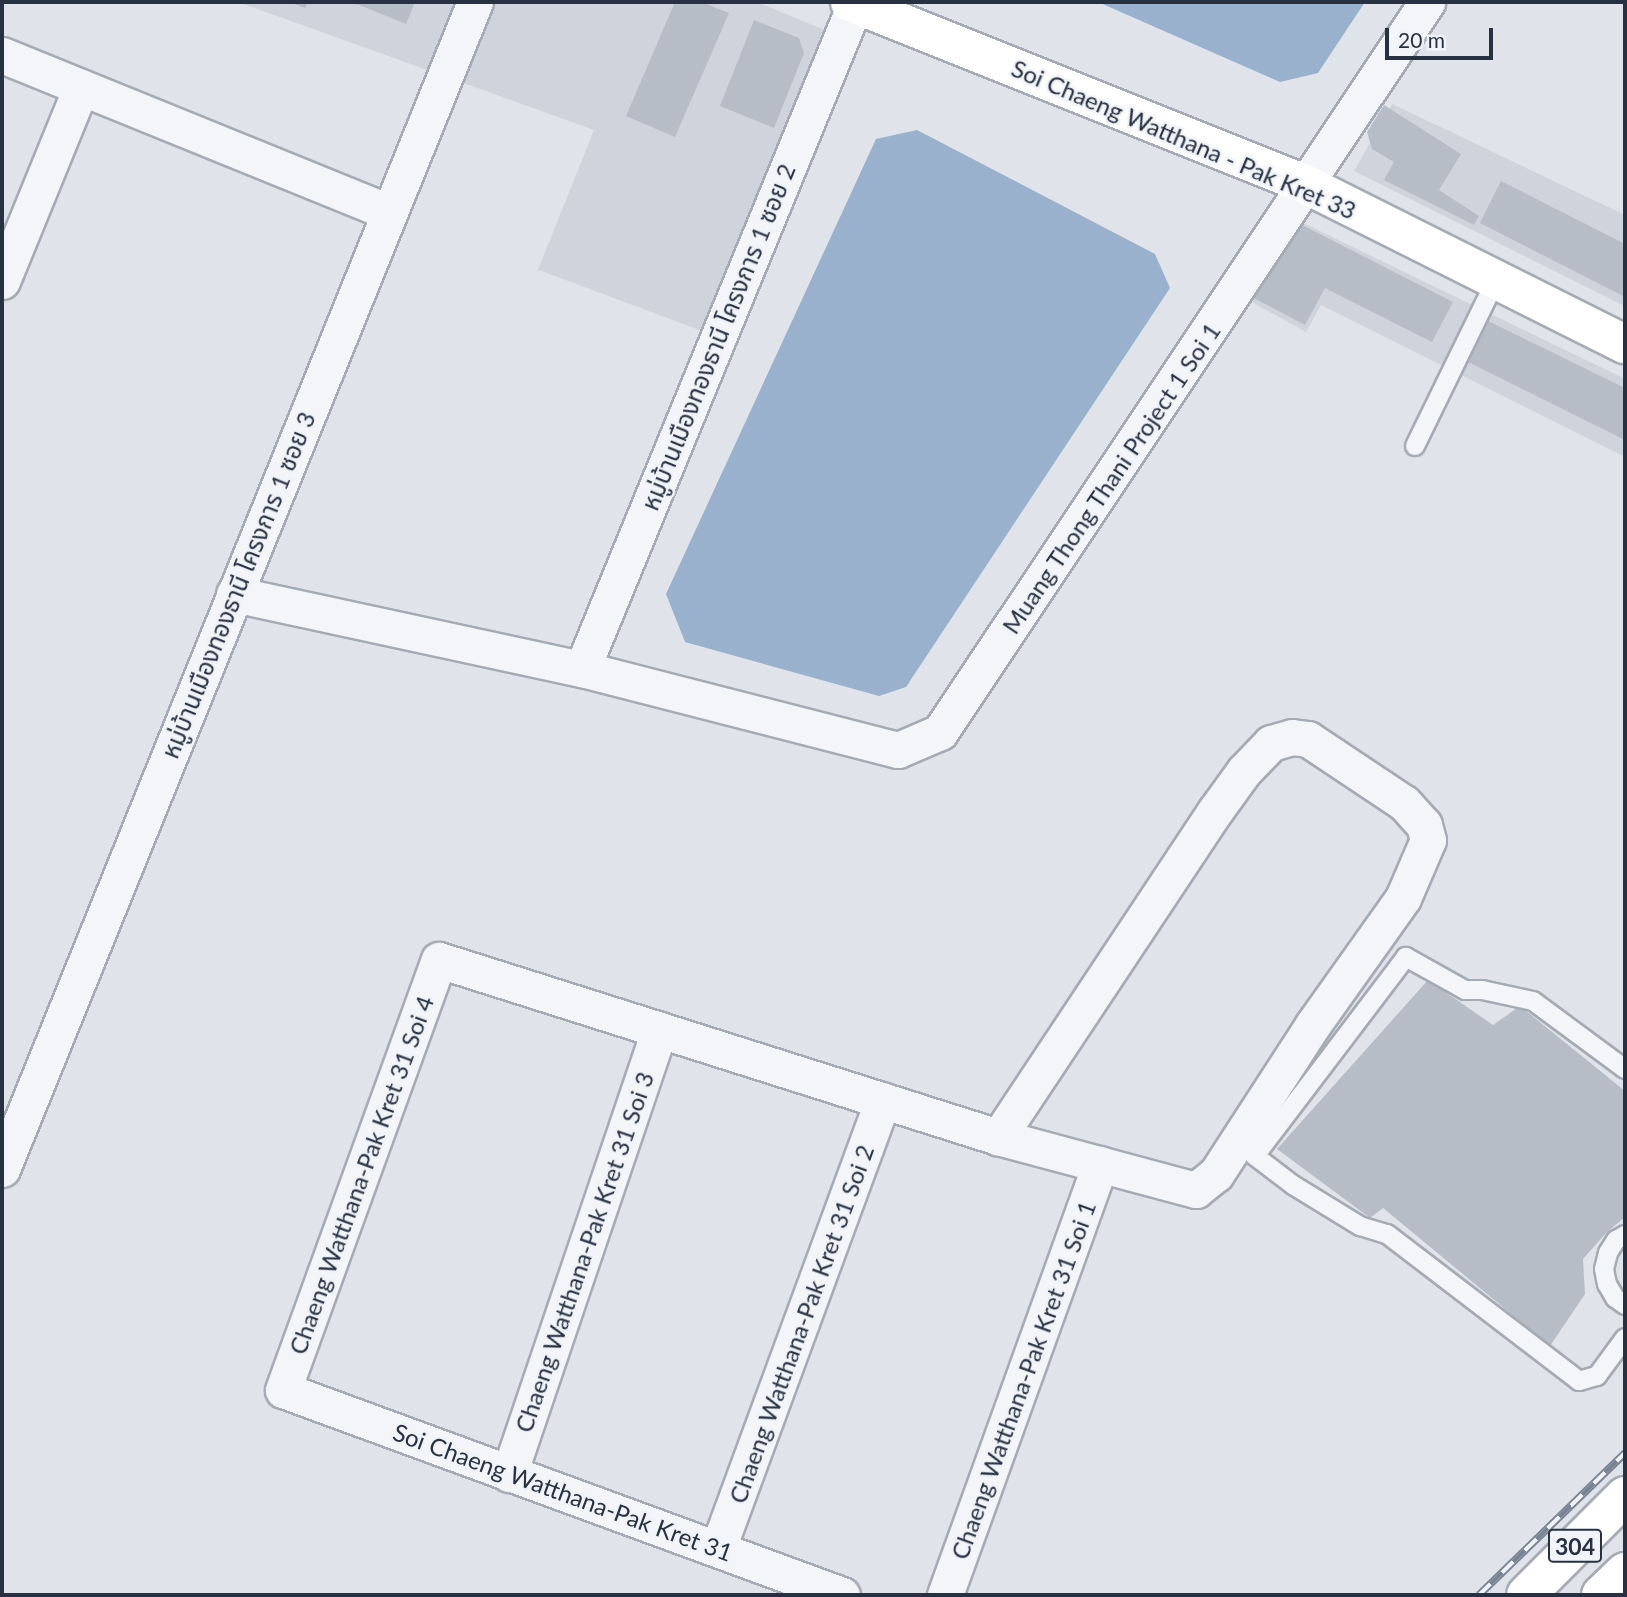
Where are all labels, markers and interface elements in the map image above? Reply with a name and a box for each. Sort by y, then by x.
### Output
scale bar [1389,14,1498,58]
text: 20 m [1398,27,1445,52]
street label: Soi Chaeng Watthana - Pak Kret 33 [1007,53,1361,225]
street label: หมู่บ้านเมืองทองธานี โครงการ 1 ซอย 2 [635,160,801,514]
street label: Muang Thong Thani Project 1 Soi 1 [996,317,1226,639]
street label: หมู่บ้านเมืองทองธานี โครงการ 1 ซอย 3 [155,408,321,762]
street label: Chaeng Watthana-Pak Kret 31 Soi 4 [283,992,439,1358]
street label: Chaeng Watthana-Pak Kret 31 Soi 3 [509,1068,659,1436]
street label: Chaeng Watthana-Pak Kret 31 Soi 2 [723,1141,879,1507]
street label: Chaeng Watthana-Pak Kret 31 Soi 1 [945,1197,1101,1563]
street label: Soi Chaeng Watthana-Pak Kret 31 [389,1417,737,1567]
road number: 304 [1547,1526,1603,1566]

